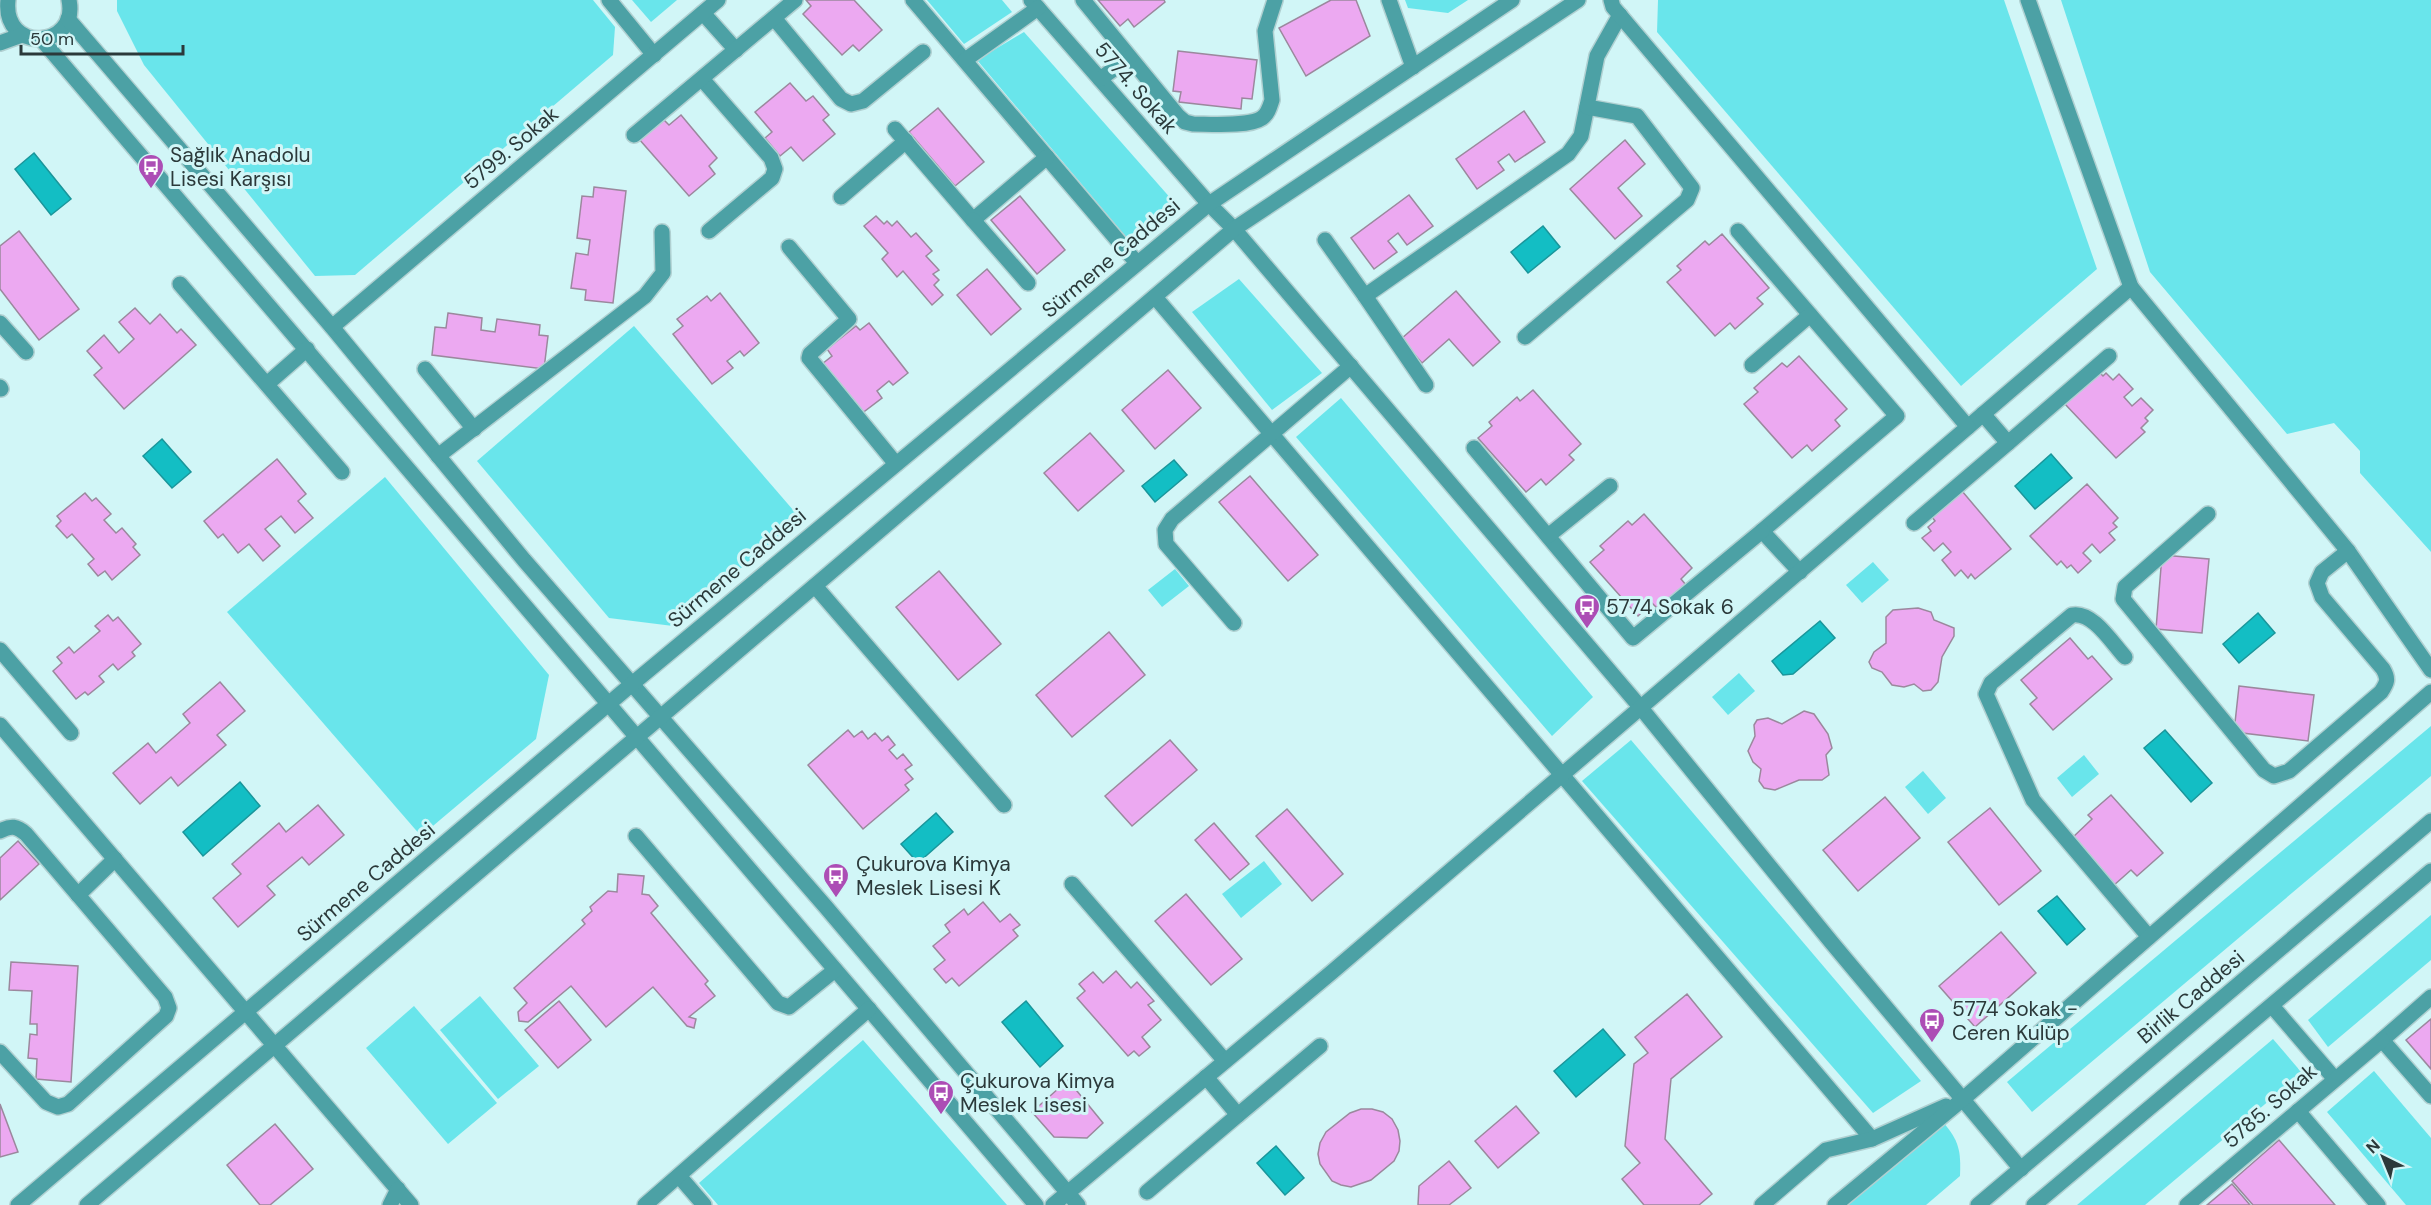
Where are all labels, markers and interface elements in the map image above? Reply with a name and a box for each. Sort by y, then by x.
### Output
scale bar [21,18,183,56]
text: 50 m [30,27,74,51]
street label: 5774. Sokak [1088,36,1184,140]
street label: 5799. Sokak [458,100,565,196]
place label: Sağlık Anadolu Lisesi Karşısı [170,141,311,193]
bus stop icon: Sağlık Anadolu Lisesi Karşısı [136,152,166,190]
street label: Sürmene Caddesi [1036,192,1186,324]
street label: Sürmene Caddesi [662,502,812,634]
bus stop icon: 5774 Sokak 6 [1572,592,1602,630]
place label: 5774 Sokak 6 [1606,593,1734,621]
street label: Sürmene Caddesi [291,816,441,948]
place label: Çukurova Kimya Meslek Lisesi K [856,850,1011,902]
bus stop icon: Çukurova Kimya Meslek Lisesi K [821,861,851,899]
street label: Birlik Caddesi [2132,944,2250,1050]
place label: 5774 Sokak - Ceren Kulüp [1952,995,2078,1047]
bus stop icon: 5774 Sokak - Ceren Kulüp [1917,1006,1947,1044]
street label: 5785. Sokak [2217,1057,2323,1155]
place label: Çukurova Kimya Meslek Lisesi [960,1067,1115,1119]
bus stop icon: Çukurova Kimya Meslek Lisesi [926,1078,956,1116]
north arrow [2353,1127,2413,1187]
text: N [2362,1135,2385,1158]

